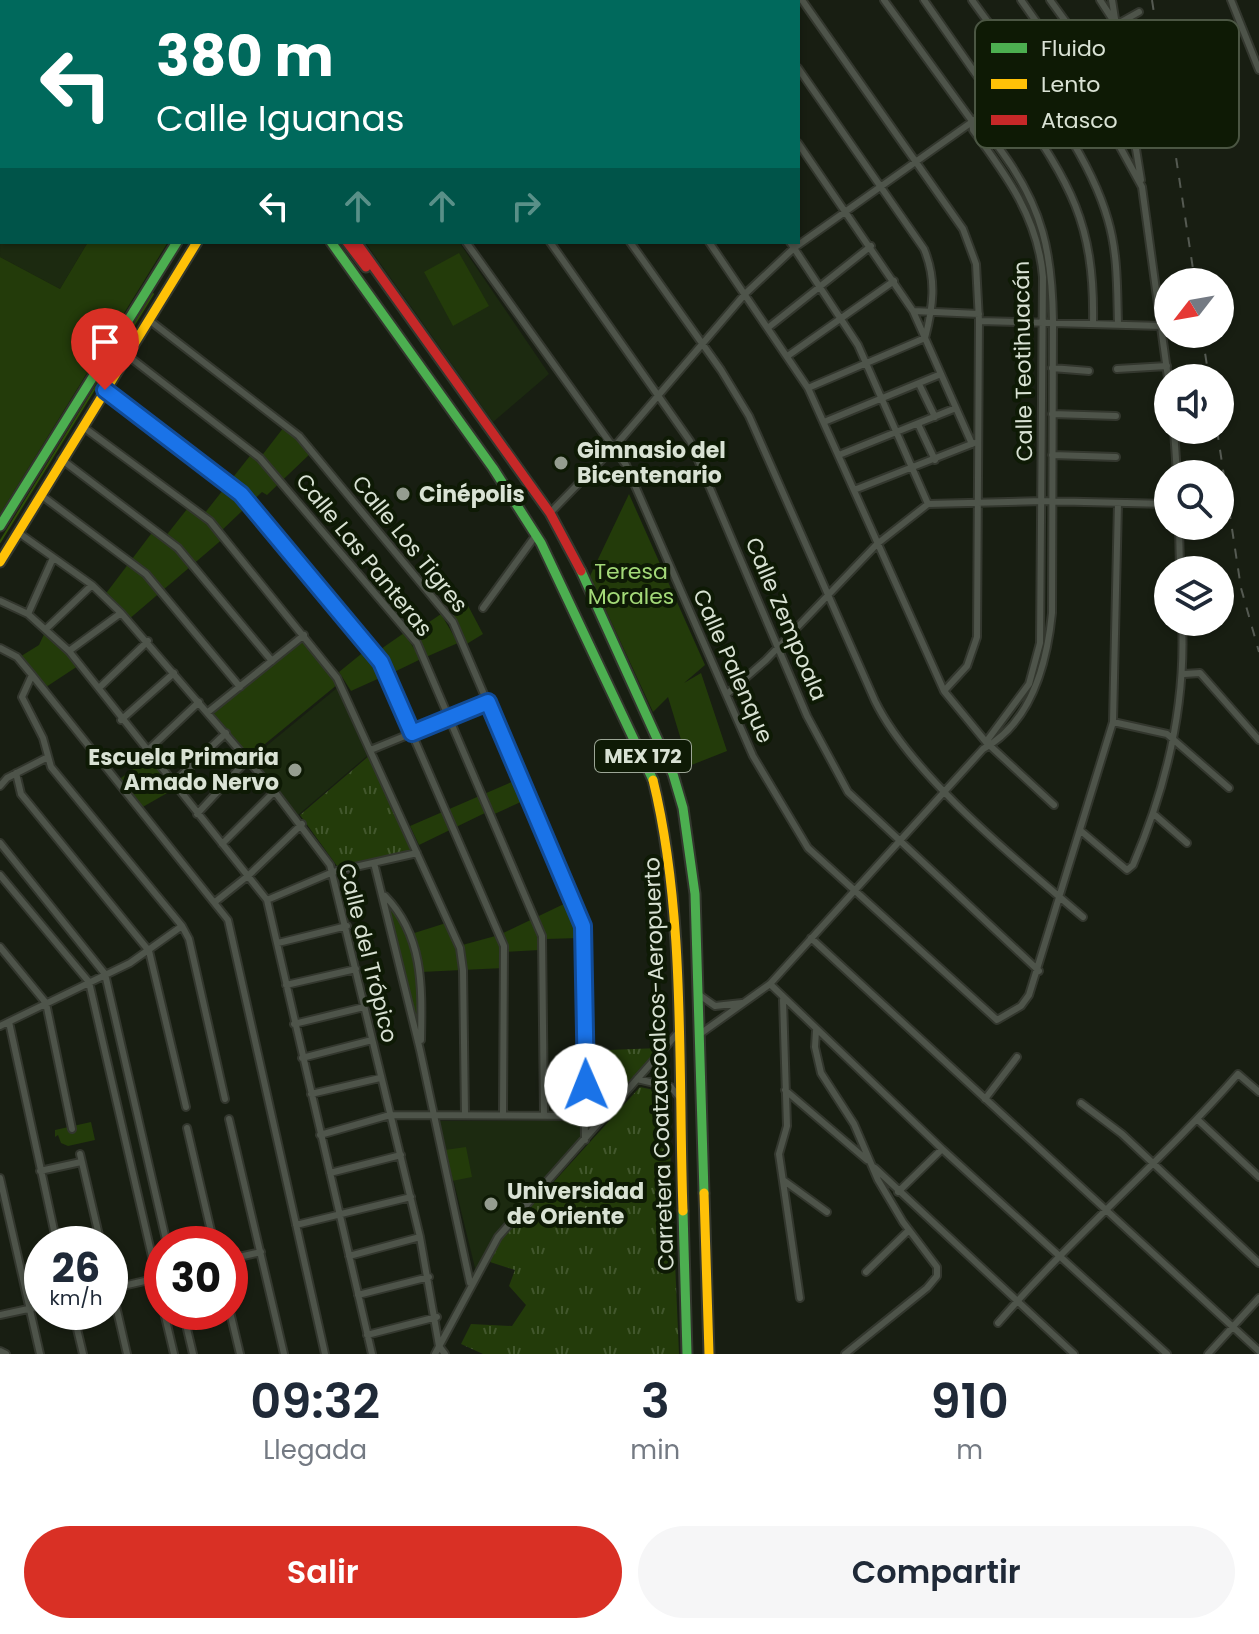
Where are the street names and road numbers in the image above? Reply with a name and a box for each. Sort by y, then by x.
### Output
street label: Calle Teotihuacán [1006,260,1040,462]
street label: Calle Las Panteras [288,467,440,643]
street label: Calle Los Tigres [345,469,475,619]
street label: Calle Zempoala [738,533,834,705]
street label: Calle Palenque [685,584,781,748]
road number: MEX 172 [595,740,691,772]
street label: Carretera Coatzacoalcos-Aeropuerto [636,857,682,1271]
street label: Calle del Trópico [331,860,405,1046]

